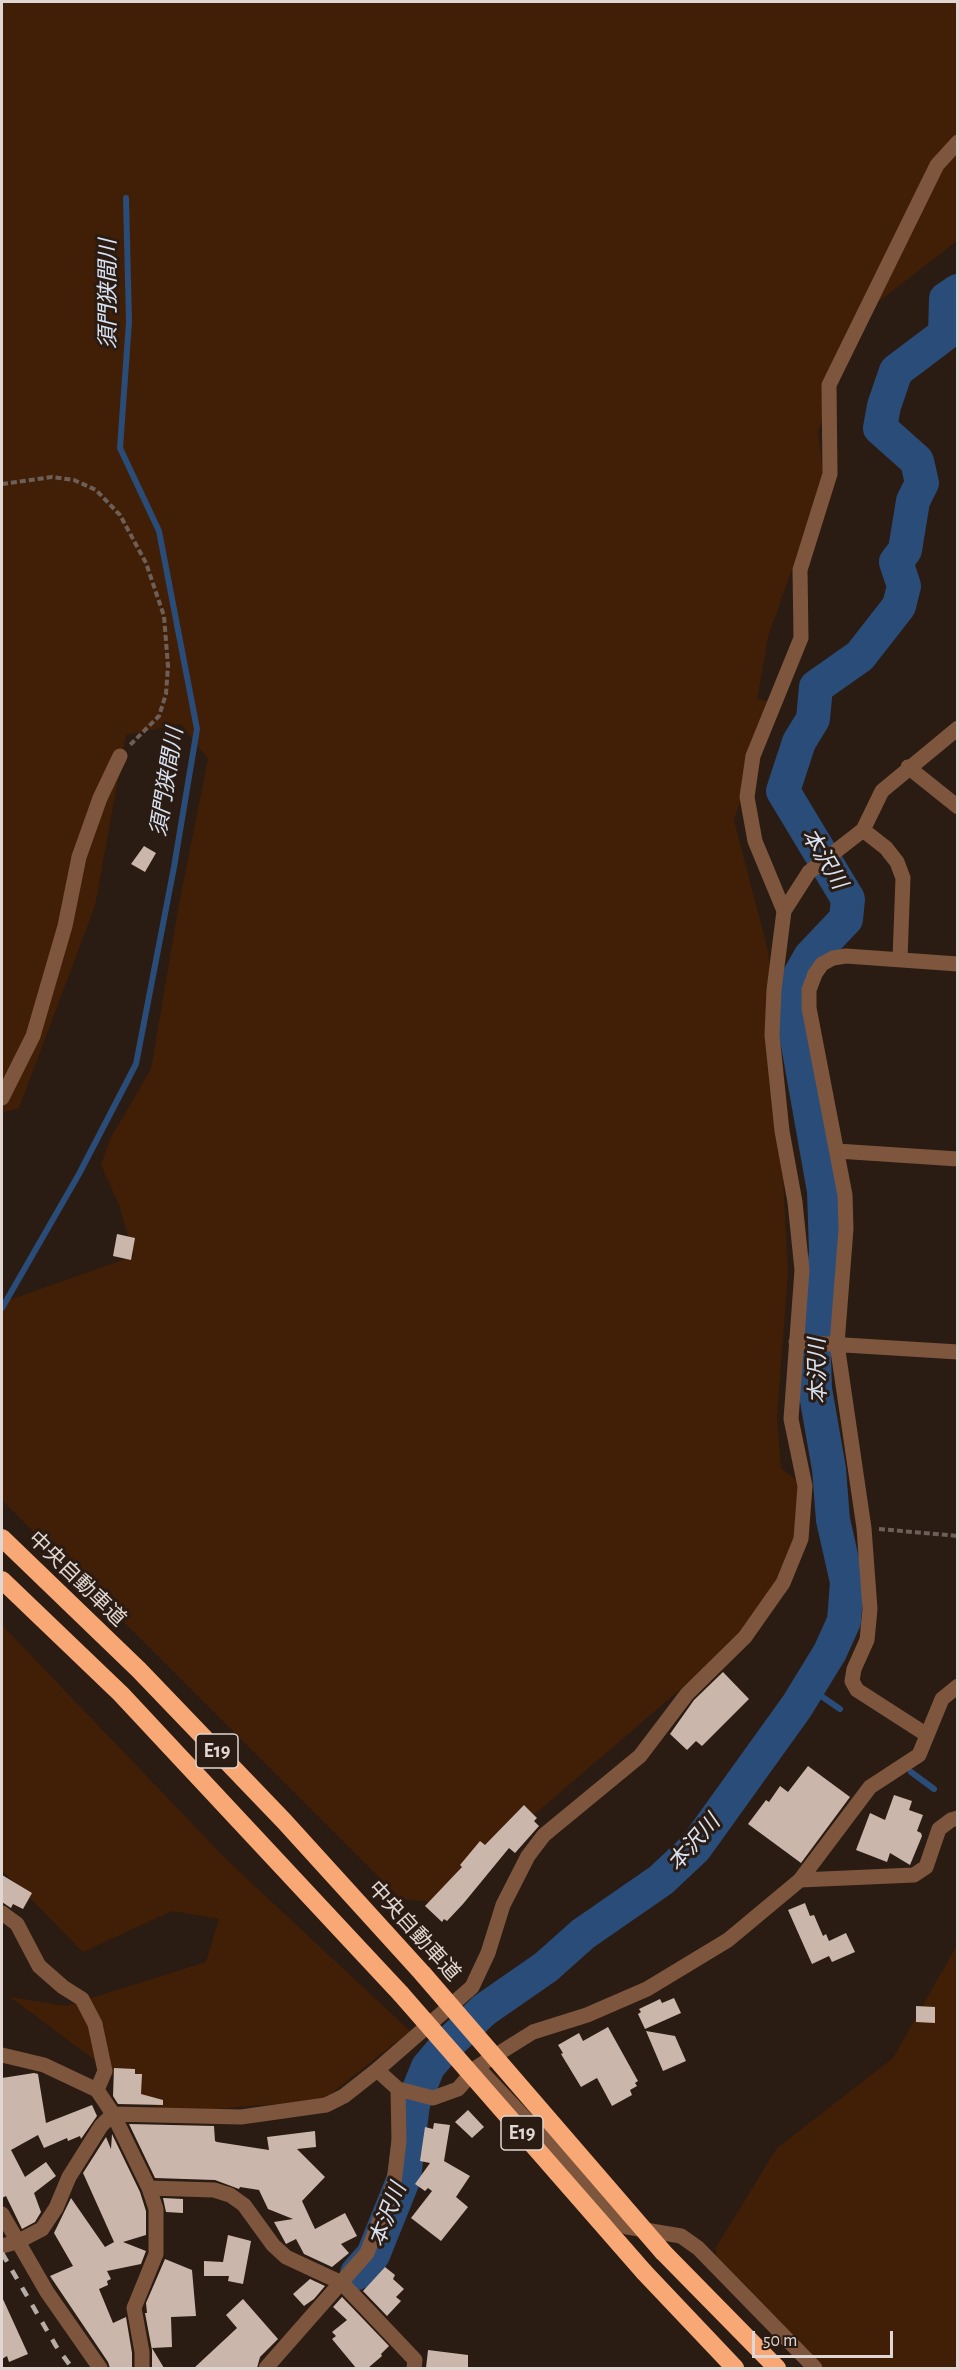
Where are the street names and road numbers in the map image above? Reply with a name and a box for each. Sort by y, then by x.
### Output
street label: 中央自動車道 [23,1526,131,1632]
road number: E19 [196,1734,238,1768]
street label: 中央自動車道 [362,1876,466,1986]
road number: E19 [501,2116,543,2150]

